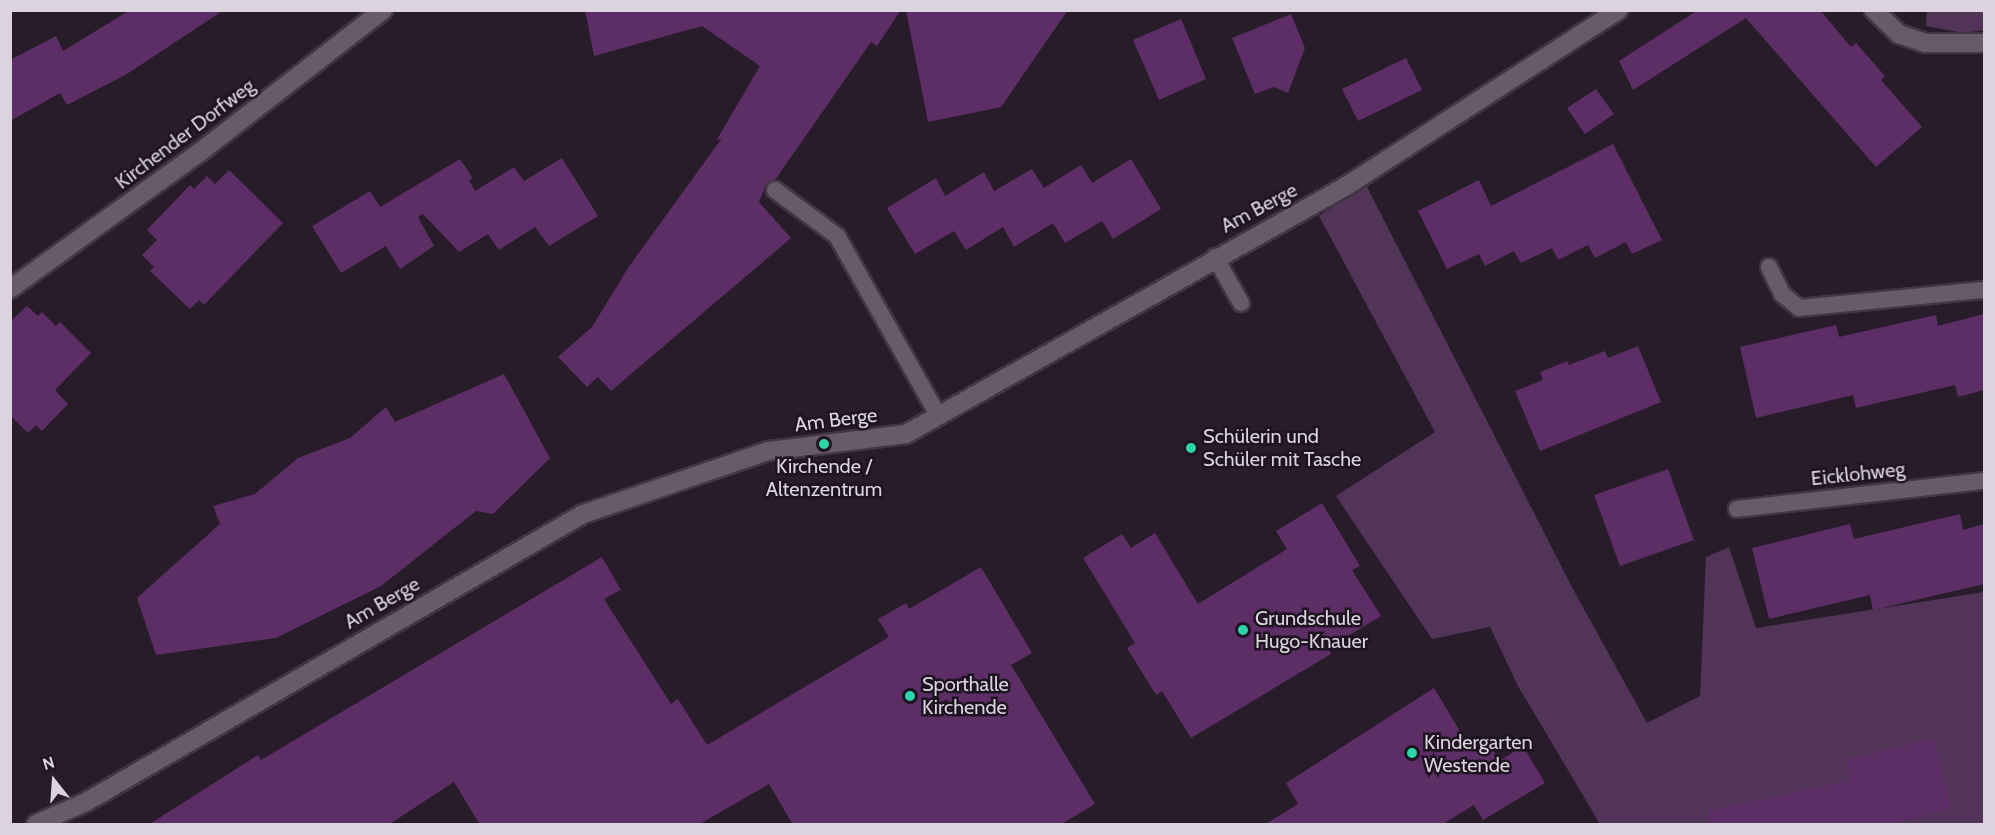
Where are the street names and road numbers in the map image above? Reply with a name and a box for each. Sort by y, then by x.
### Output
street label: Kirchender Dorfweg [110,74,260,194]
street label: Am Berge [1217,178,1301,238]
street label: Am Berge [793,403,879,437]
street label: Eicklohweg [1810,457,1906,491]
street label: Am Berge [340,572,424,634]

